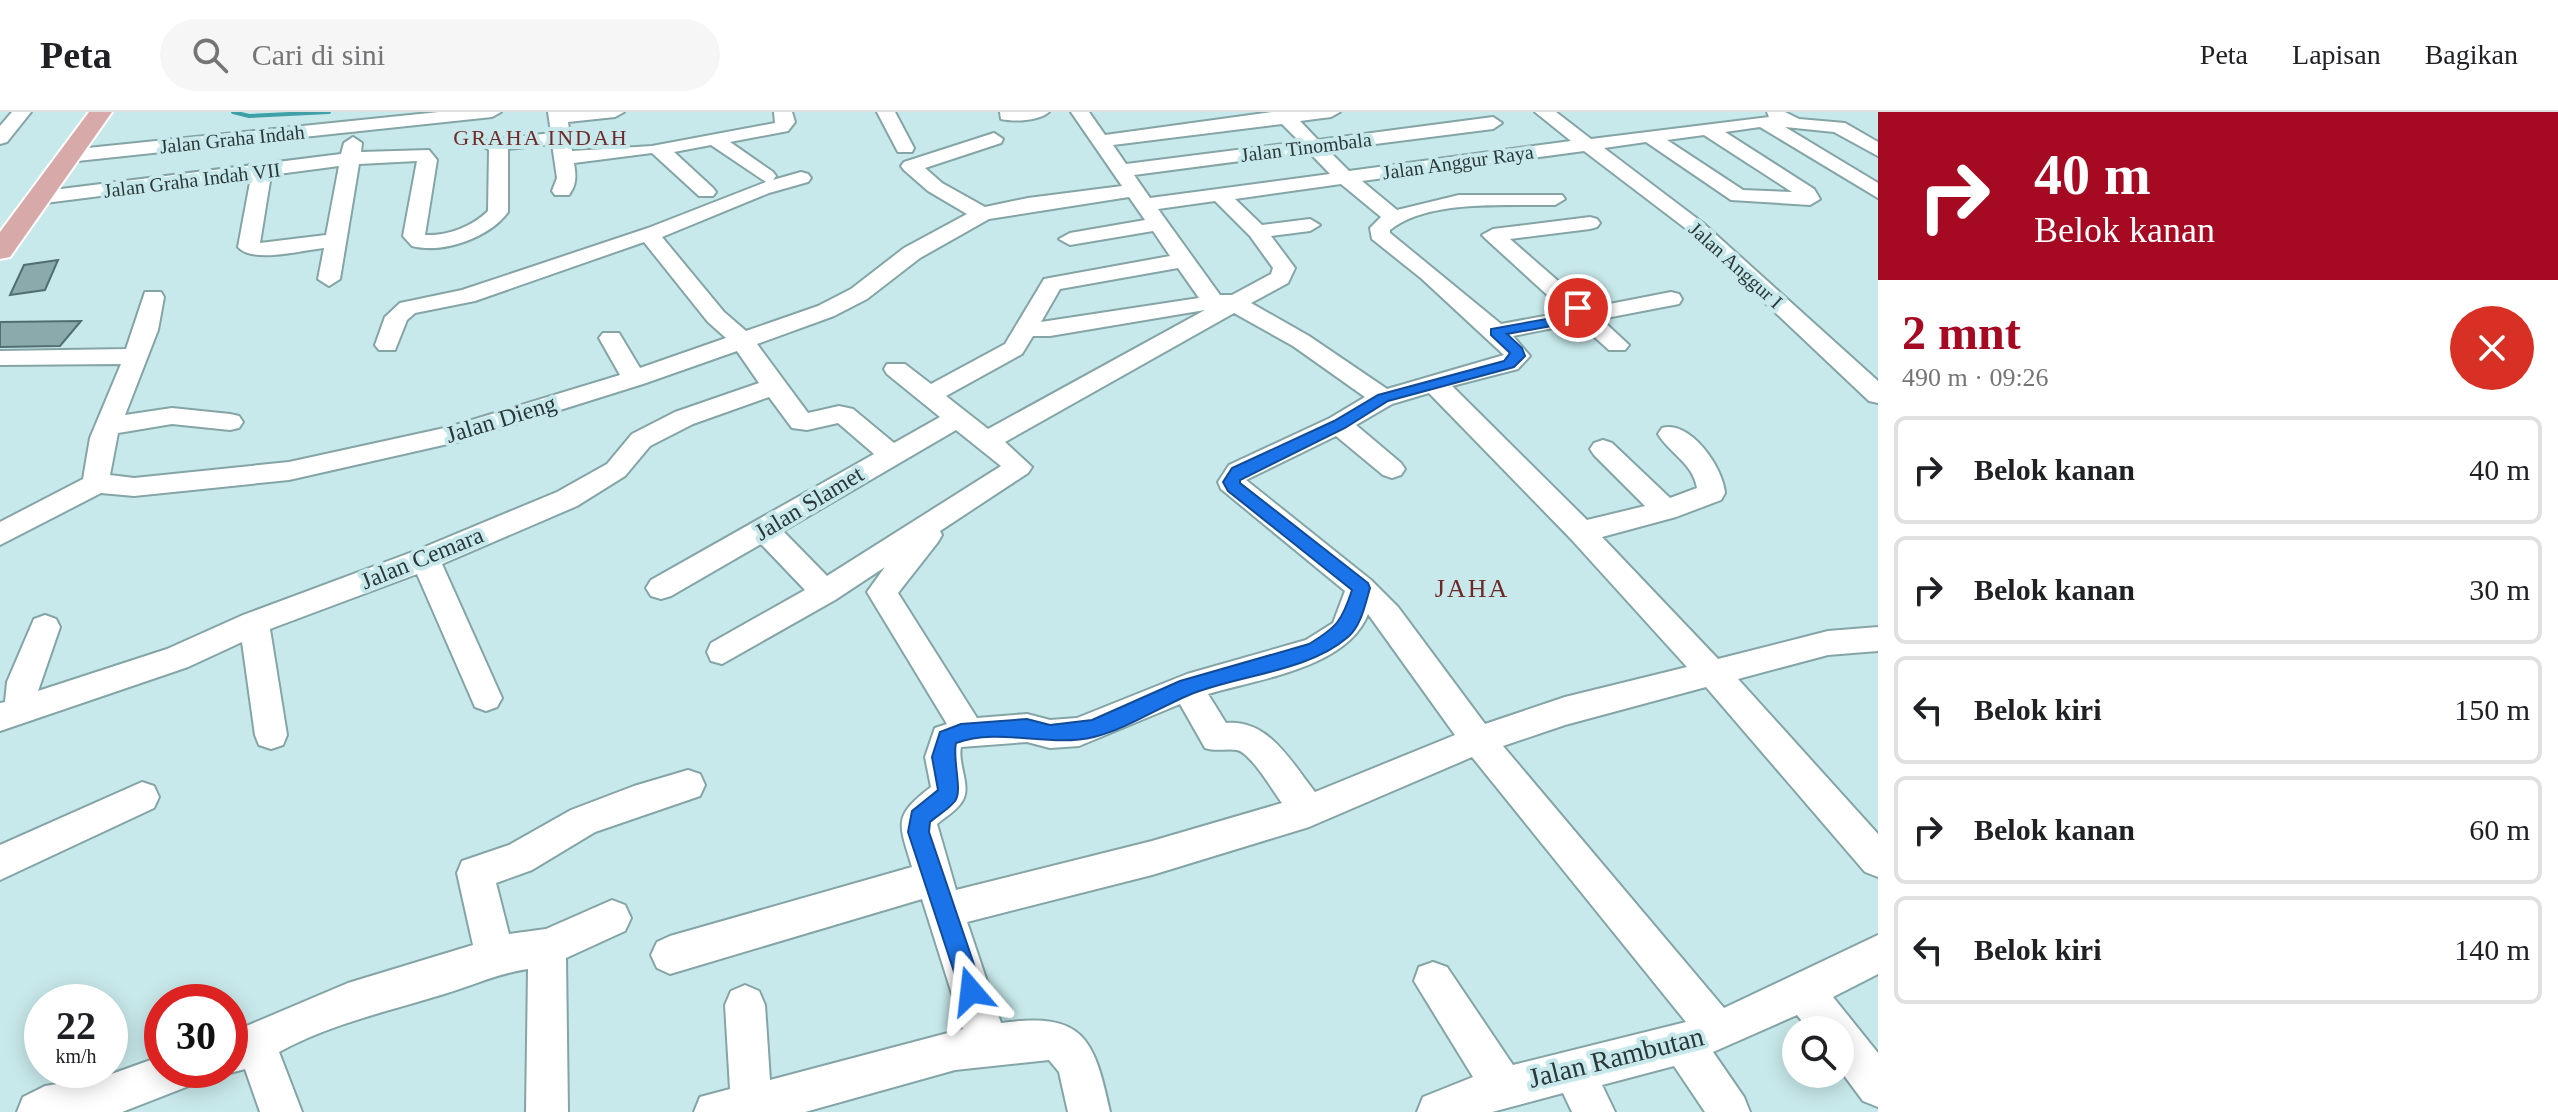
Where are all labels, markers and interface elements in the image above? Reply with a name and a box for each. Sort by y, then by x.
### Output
search box [160,19,720,91]
icon: search [188,33,232,77]
text: Peta [40,34,112,76]
text: Cari di sini [252,38,385,71]
text: Peta [2200,39,2248,70]
text: Lapisan [2292,39,2381,70]
text: Bagikan [2425,39,2518,70]
street label: Jalan Graha Indah [158,120,306,158]
district label: GRAHA INDAH [453,125,629,150]
street label: Jalan Tinombala [1239,128,1373,166]
street label: Jalan Anggur Raya [1381,140,1535,184]
icon: right [1902,144,2006,248]
text: 40 m [2034,144,2151,206]
street label: Jalan Graha Indah VII [102,158,282,202]
text: Belok kanan [2034,210,2215,250]
street label: Jalan Anggur I [1684,217,1787,313]
pin [1544,274,1612,342]
icon: arrive [1556,286,1600,330]
text: 2 mnt [1902,306,2021,359]
button: close [2450,306,2534,390]
text: 490 m · 09:26 [1902,363,2049,392]
street label: Jalan Dieng [443,390,559,448]
icon: right [1906,448,1950,492]
text: Belok kanan [1974,453,2135,486]
text: 40 m [2469,453,2530,486]
street label: Jalan Slamet [750,460,868,546]
street label: Jalan Cemara [357,521,487,594]
icon: right [1906,568,1950,612]
text: Belok kanan [1974,573,2135,606]
text: 30 m [2469,573,2530,606]
district label: JAHA [1435,574,1509,603]
icon: left [1906,688,1950,732]
text: Belok kiri [1974,693,2102,726]
text: 150 m [2454,693,2530,726]
icon: right [1906,808,1950,852]
text: Belok kanan [1974,813,2135,846]
text: 60 m [2469,813,2530,846]
icon: left [1906,928,1950,972]
text: Belok kiri [1974,933,2102,966]
text: 140 m [2454,933,2530,966]
position arrow [929,949,1013,1033]
speed limit sign: 30 [144,984,248,1088]
text: 22 [56,1003,96,1048]
map controls [1782,1016,1854,1088]
button: search [1782,1016,1854,1088]
street label: Jalan Rambutan [1525,1020,1707,1094]
text: km/h [55,1045,97,1067]

